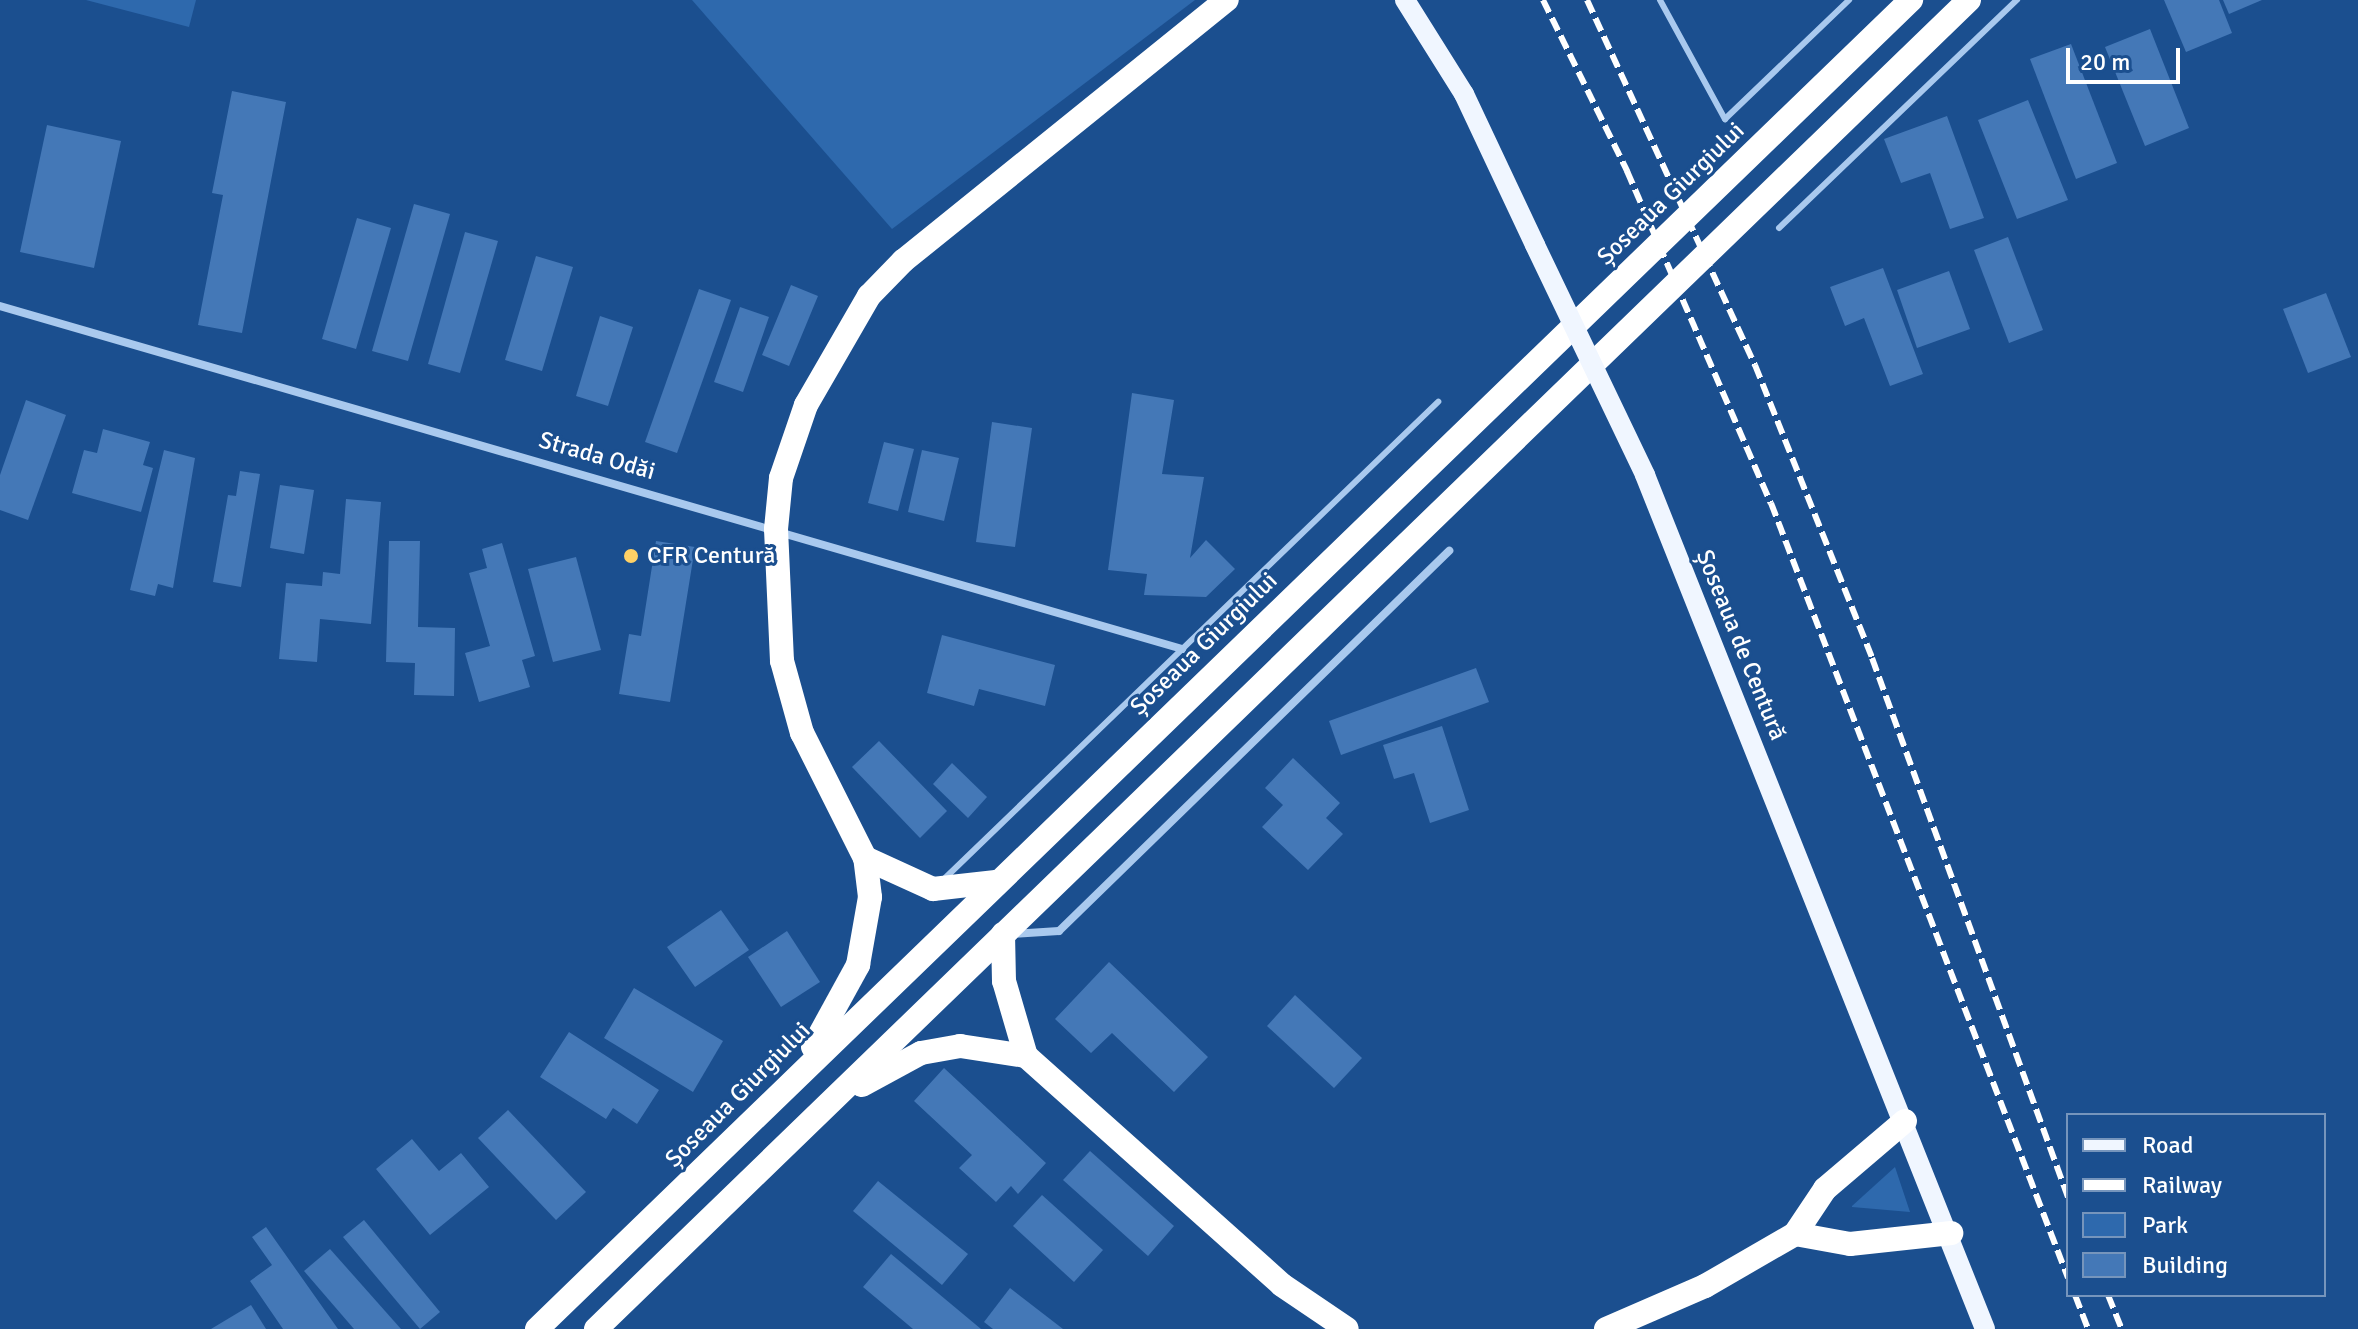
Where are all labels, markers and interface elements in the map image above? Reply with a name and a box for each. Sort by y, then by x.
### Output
scale bar [2070,32,2184,82]
text: 20 m [2080,47,2130,77]
street label: Șoseaua Giurgiului [1591,117,1751,271]
street label: Strada Odăi [535,426,659,486]
place label: CFR Centură [647,542,775,570]
street label: Șoseaua de Centură [1690,546,1792,744]
marker: CFR Centură [622,547,640,565]
street label: Șoseaua Giurgiului [1124,567,1284,721]
street label: Șoseaua Giurgiului [659,1016,817,1174]
legend [2066,1113,2326,1297]
text: Road [2142,1130,2193,1160]
text: Railway [2142,1170,2222,1200]
text: Park [2142,1210,2188,1240]
text: Building [2142,1250,2228,1280]

